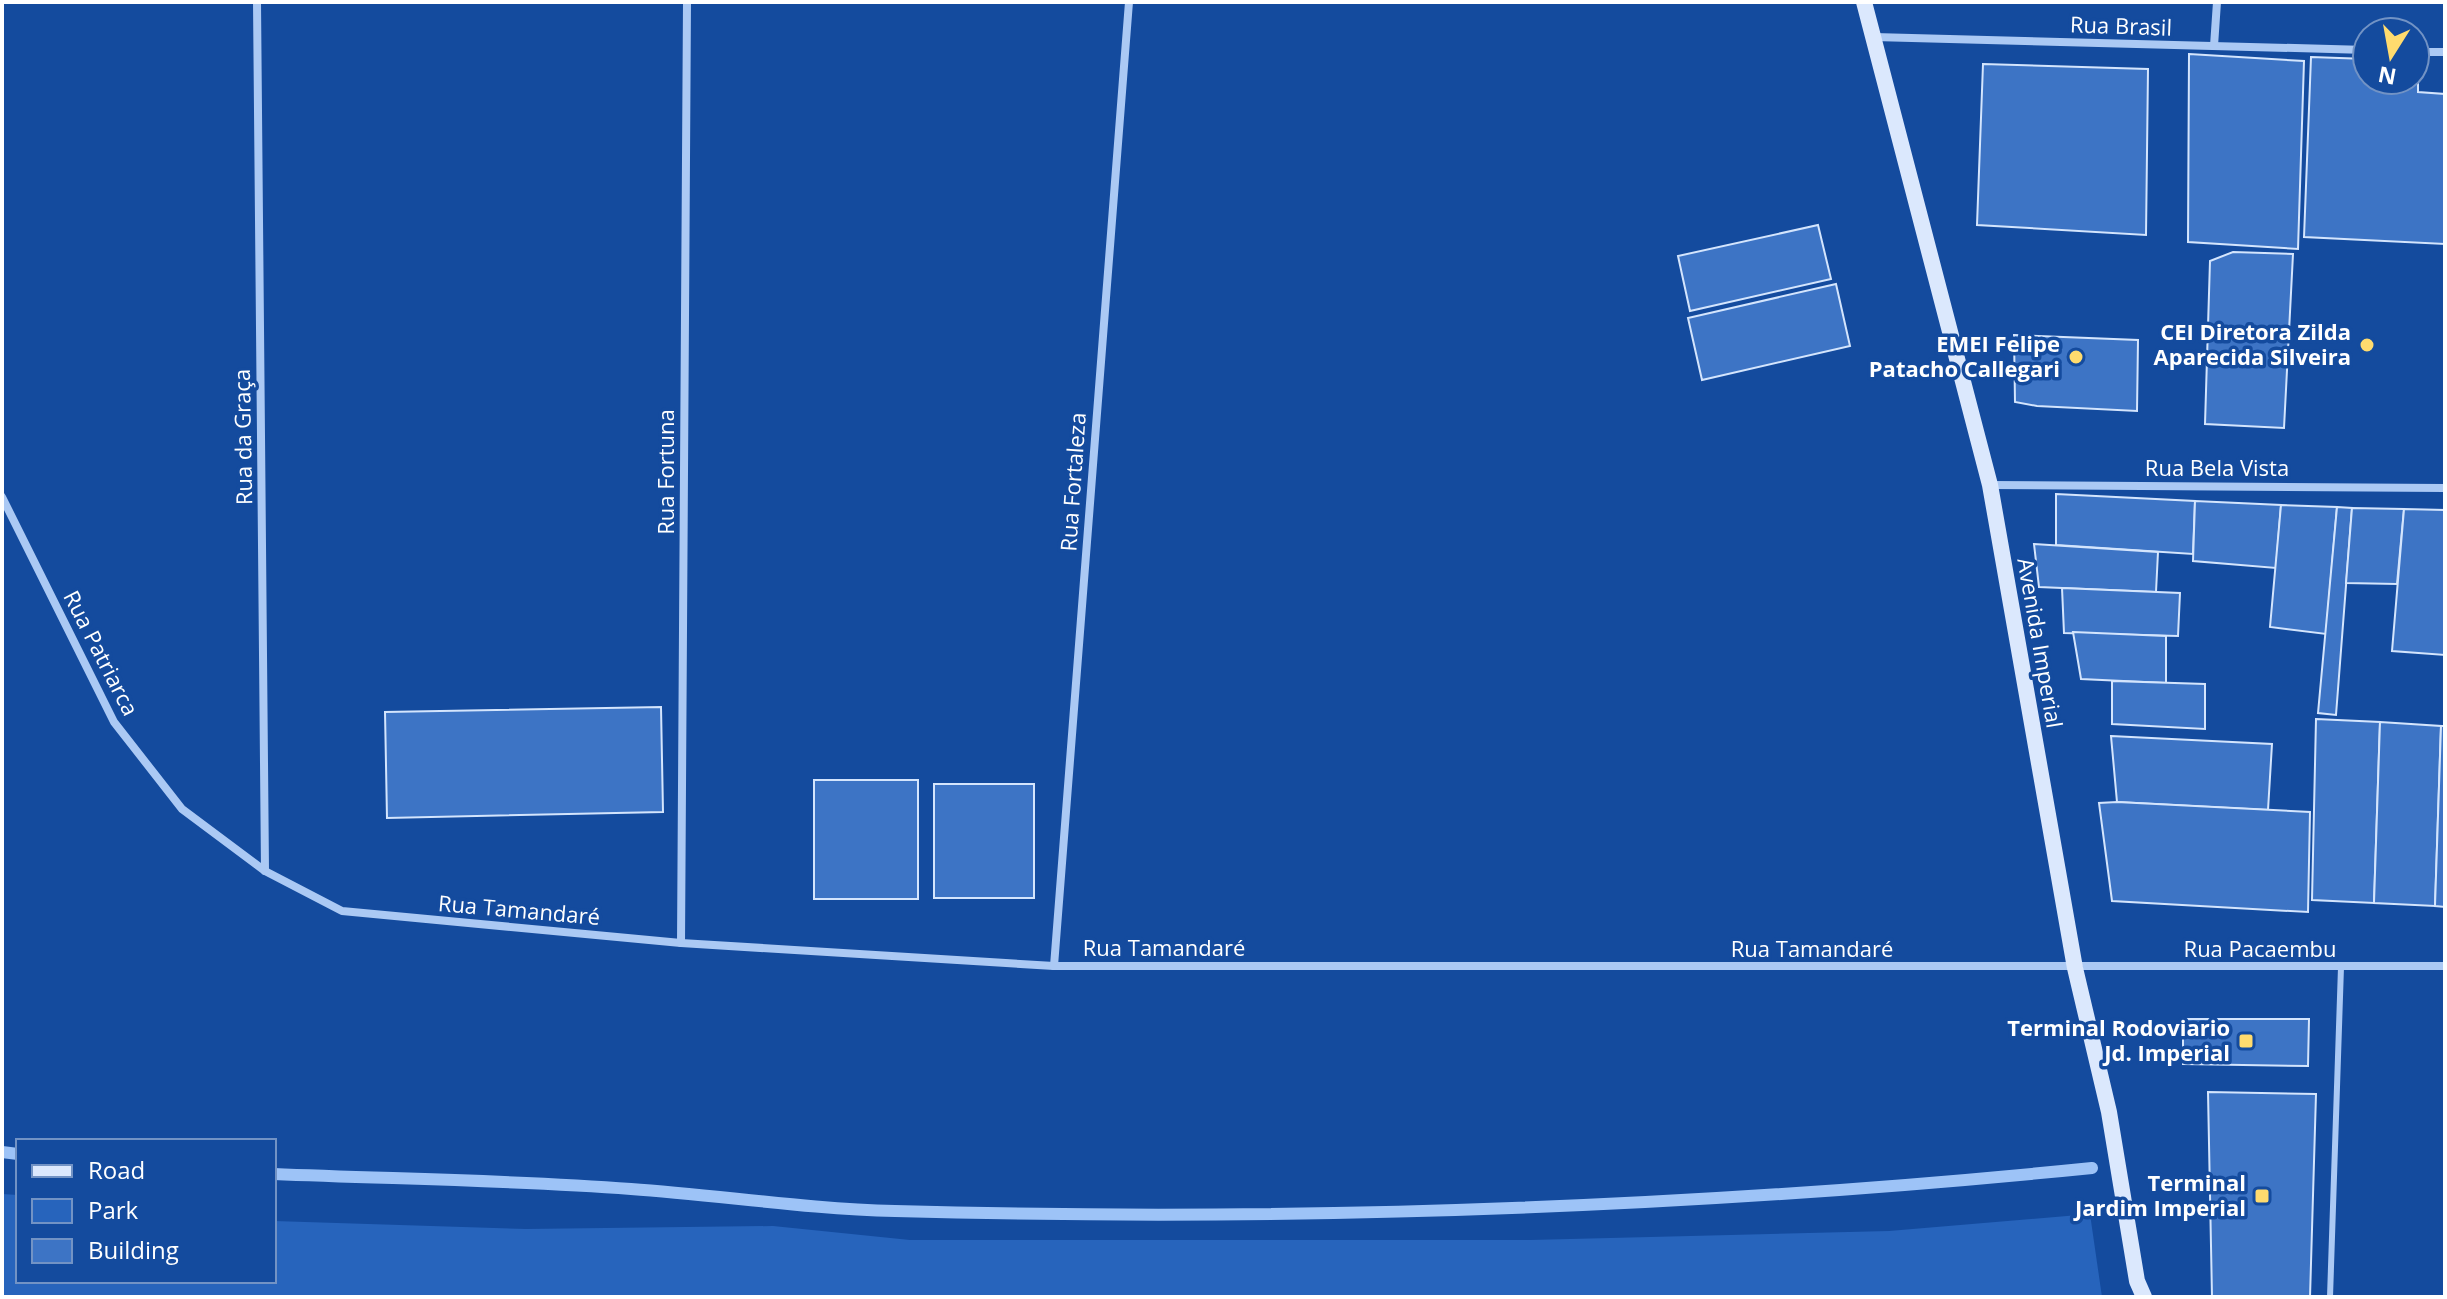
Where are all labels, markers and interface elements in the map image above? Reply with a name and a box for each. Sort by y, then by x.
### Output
street label: Rua Brasil [2070,8,2173,42]
north arrow [2351,16,2431,96]
text: N [2375,60,2399,93]
place label: CEI Diretora Zilda Aparecida Silveira [2154,316,2351,371]
place label: EMEI Felipe Patacho Callegari [1869,328,2060,383]
marker: CEI Diretora Zilda Aparecida Silveira [2358,336,2376,354]
marker: EMEI Felipe Patacho Callegari [2067,348,2085,366]
street label: Rua da Graça [226,369,258,505]
street label: Rua Fortuna [650,409,680,535]
street label: Rua Fortaleza [1052,411,1092,552]
street label: Rua Bela Vista [2145,452,2289,482]
street label: Avenida Imperial [2011,555,2071,730]
street label: Rua Patriarca [57,585,146,720]
street label: Rua Tamandaré [437,887,601,931]
street label: Rua Tamandaré [1083,932,1245,962]
street label: Rua Tamandaré [1731,933,1893,963]
street label: Rua Pacaembu [2184,933,2336,963]
place label: Terminal Rodoviario Jd. Imperial [2007,1012,2230,1067]
marker: Terminal Rodoviario Jd. Imperial [2237,1032,2255,1050]
legend [16,1139,276,1283]
text: Road [88,1153,145,1186]
place label: Terminal Jardim Imperial [2073,1167,2246,1222]
marker: Terminal Jardim Imperial [2253,1187,2271,1205]
text: Park [88,1193,139,1226]
text: Building [88,1233,179,1266]

